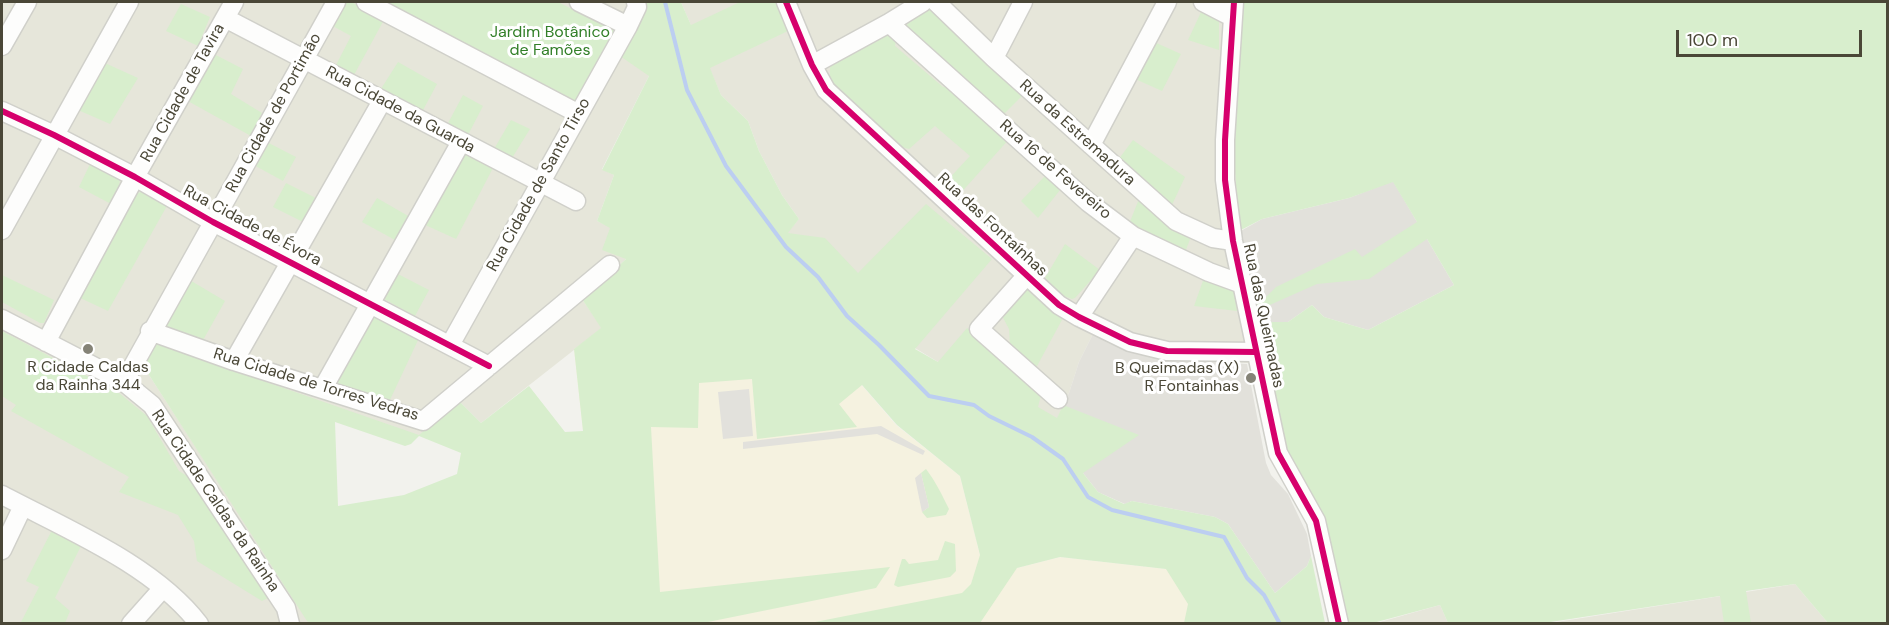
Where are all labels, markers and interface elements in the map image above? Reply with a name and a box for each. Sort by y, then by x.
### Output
scale bar [1679,18,1865,56]
street label: Rua Cidade de Tavira [137,20,229,166]
park label: Jardim Botânico de Famões [490,23,610,61]
text: 100 m [1687,28,1738,52]
street label: Rua Cidade de Portimão [222,30,326,196]
street label: Rua Cidade da Guarda [322,62,478,158]
street label: Rua da Estremadura [1015,76,1139,190]
street label: Rua Cidade de Santo Tirso [483,95,595,275]
street label: Rua 16 de Fevereiro [995,116,1115,224]
street label: Rua das Fontaínhas [933,169,1051,281]
street label: Rua Cidade de Évora [180,181,324,271]
street label: Rua das Queimadas [1238,242,1288,390]
marker: R Cidade Caldas da Rainha 344 [81,342,95,356]
street label: Rua Cidade de Torres Vedras [211,345,421,425]
place label: R Cidade Caldas da Rainha 344 [27,358,149,396]
place label: B Queimadas (X) R Fontainhas [1115,359,1239,397]
marker: B Queimadas (X) R Fontainhas [1244,371,1258,385]
street label: Rua Cidade Caldas da Rainha [147,406,283,596]

